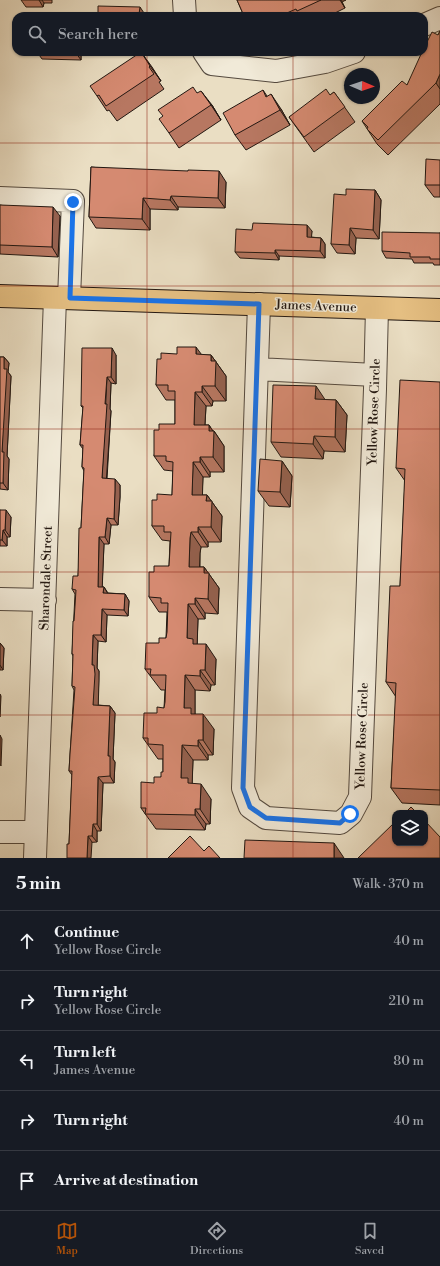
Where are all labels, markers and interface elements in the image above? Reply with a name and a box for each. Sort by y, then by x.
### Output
search box [12,12,428,56]
icon: search [26,23,48,45]
text: Search here [58,25,138,44]
north arrow [344,68,380,104]
route end [64,193,82,211]
street label: James Avenue [274,297,357,315]
street label: Yellow Rose Circle [364,358,384,467]
street label: Sharondale Street [36,525,56,631]
street label: Yellow Rose Circle [352,682,372,791]
route start [341,805,359,823]
map controls [392,810,428,846]
button: layers [392,810,428,846]
text: 5 min [16,873,61,895]
text: Walk · 370 m [352,876,424,892]
text: Continue [54,923,119,942]
icon: ahead [16,930,38,952]
text: 40 m [394,933,424,949]
text: Yellow Rose Circle [54,942,161,958]
text: Turn right [54,983,128,1002]
icon: right [16,990,38,1012]
text: 210 m [389,993,424,1009]
text: Yellow Rose Circle [54,1002,161,1018]
text: Turn left [54,1043,116,1062]
icon: left [16,1050,38,1072]
text: 80 m [393,1053,424,1069]
text: James Avenue [54,1062,135,1078]
icon: right [16,1110,38,1132]
text: Turn right [54,1111,128,1130]
text: 40 m [394,1113,424,1129]
icon: arrive [16,1170,38,1192]
text: Arrive at destination [54,1171,198,1190]
tab: Map [56,1220,78,1258]
tab: Directions [190,1220,243,1258]
tab: Saved [355,1220,384,1258]

